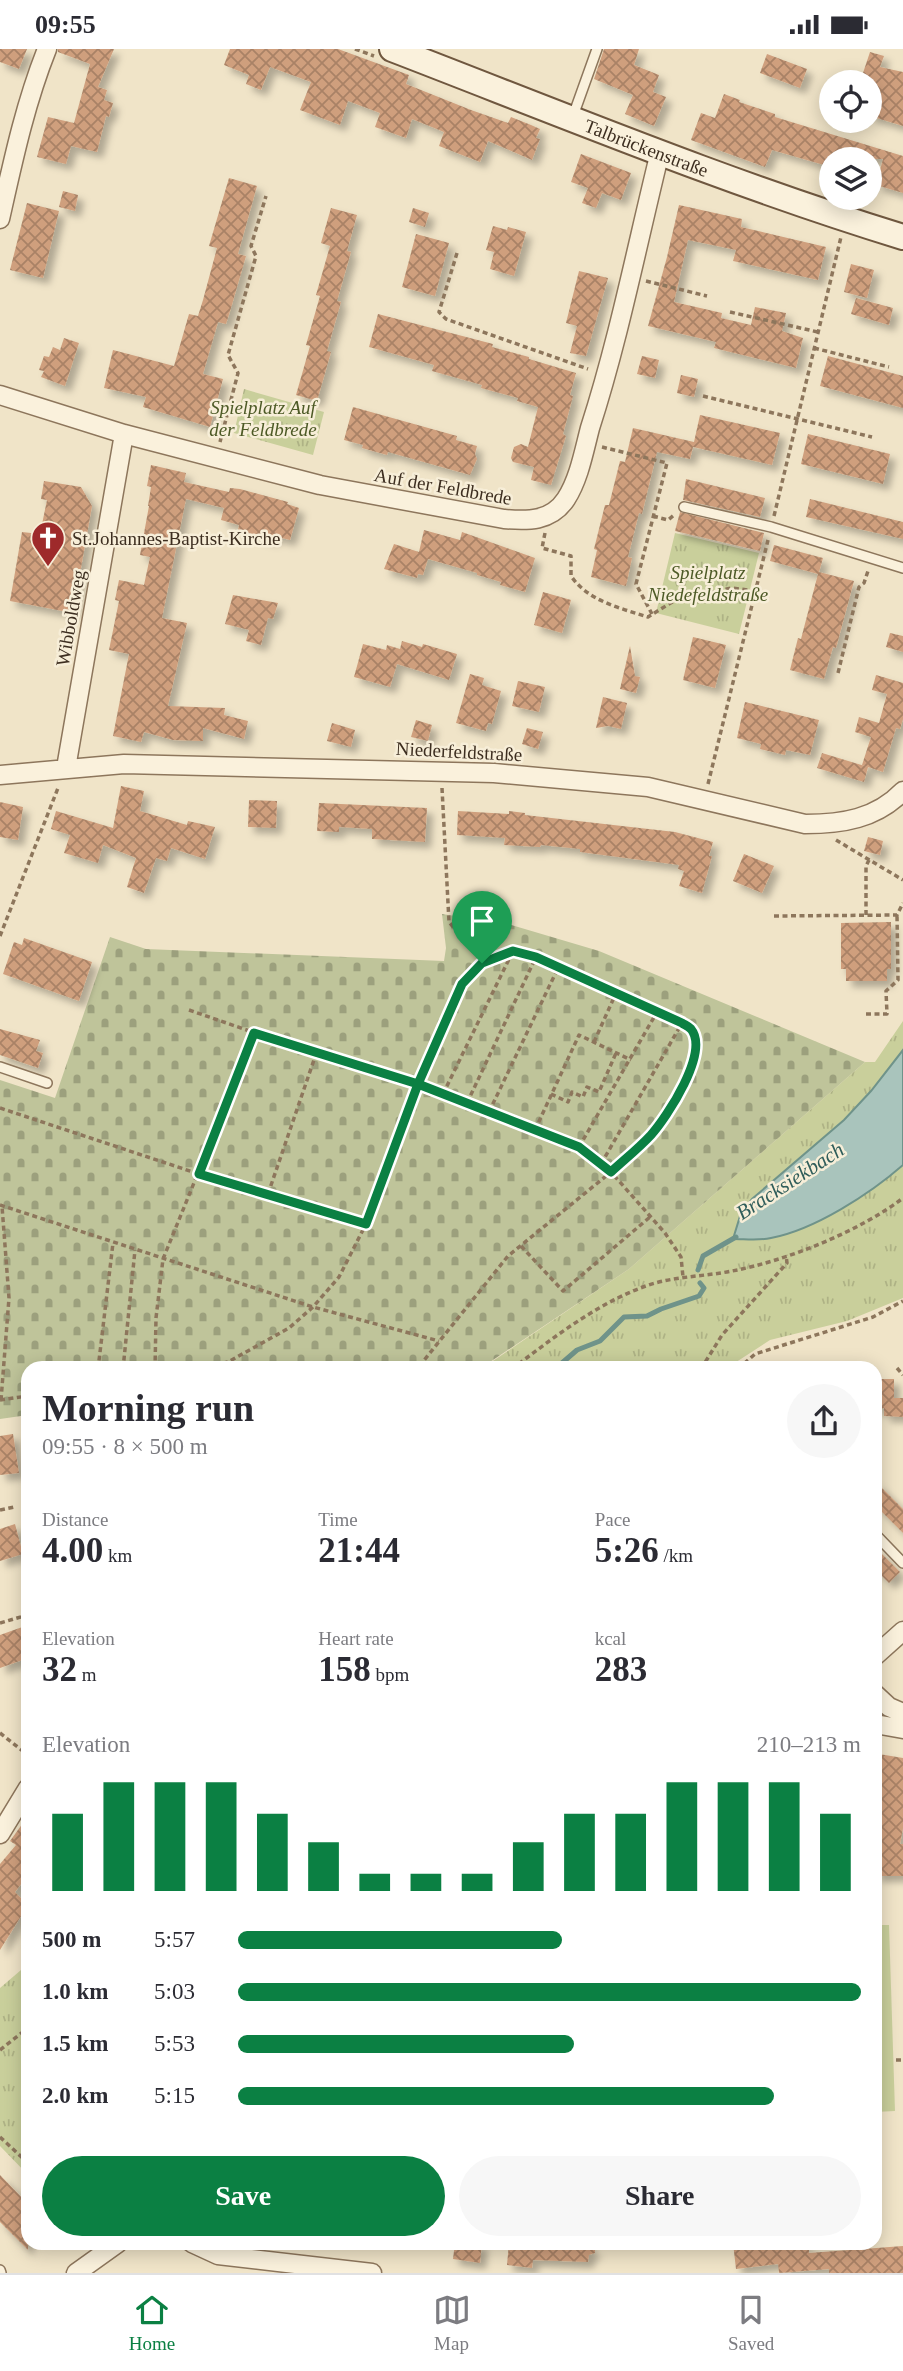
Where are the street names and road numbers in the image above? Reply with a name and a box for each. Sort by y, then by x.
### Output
street label: Talbrückenstraße [582,115,711,181]
street label: Auf der Feldbrede [373,464,513,509]
street label: Wibboldweg [52,568,89,668]
street label: Niederfeldstraße [395,738,523,765]

